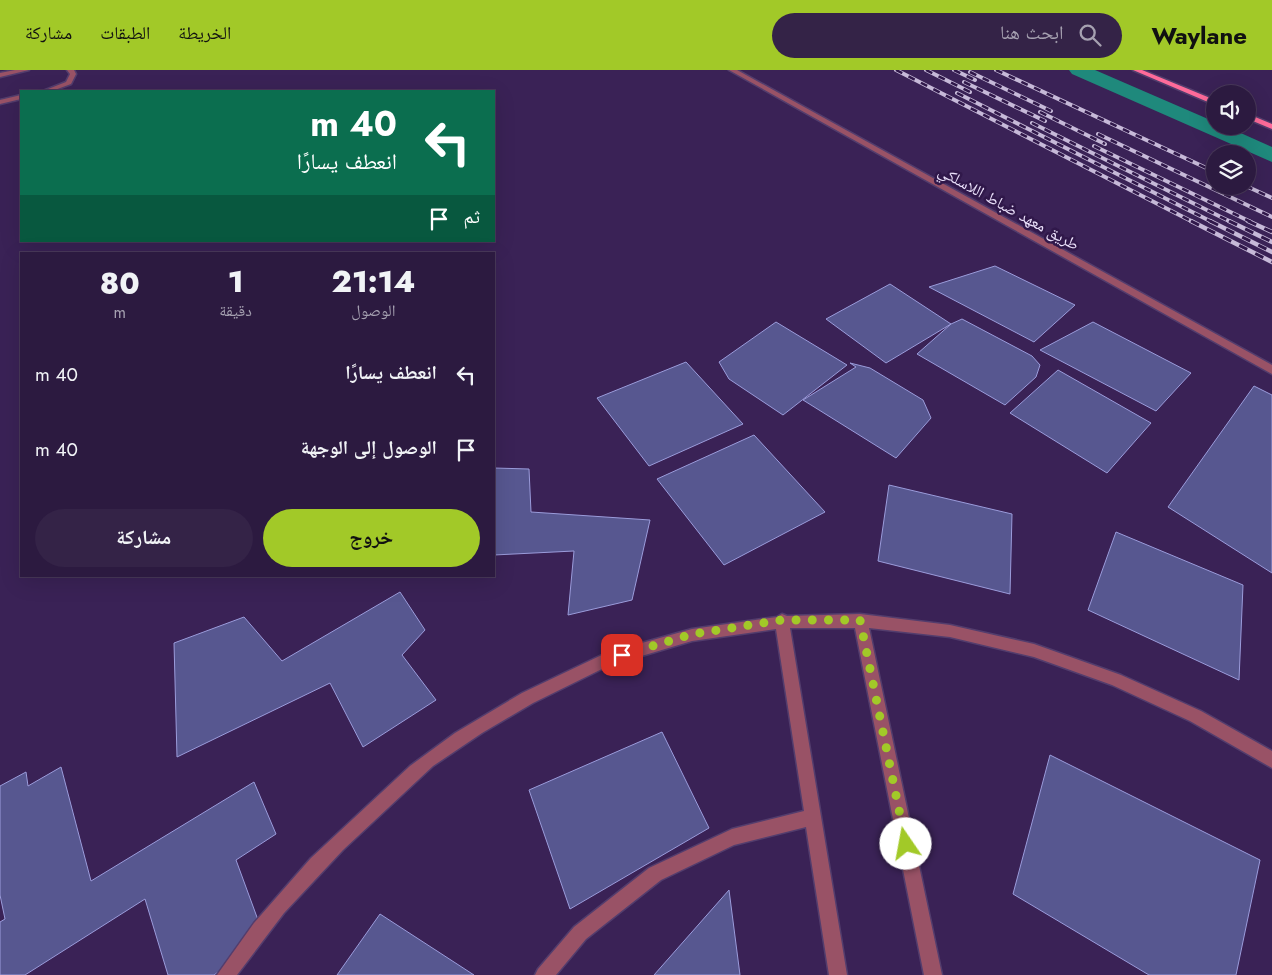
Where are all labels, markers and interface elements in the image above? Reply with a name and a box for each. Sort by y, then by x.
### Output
search box [772,13,1122,58]
text: Waylane [1152,18,1247,53]
text: ابحث هنا [1000,19,1064,46]
text: مشاركة [25,20,72,46]
text: الطبقات [100,20,150,46]
text: الخريطة [178,20,231,46]
icon: search [1076,21,1104,49]
map controls [1206,85,1256,195]
button: sound [1206,85,1256,135]
text: 40 m [310,99,397,149]
icon: left [415,110,480,175]
text: انعطف يسارًا [297,145,397,177]
button: layers [1206,145,1256,195]
street label: طريق معهد ضباط اللاسلكي [934,159,1083,257]
text: ثم [463,203,480,230]
icon: arrive [425,205,453,233]
text: 1 [228,260,243,303]
text: 21:14 [331,260,415,303]
text: 80 [100,262,140,305]
text: دقيقة [219,299,252,322]
text: الوصول [351,299,396,322]
text: m [113,301,126,324]
text: انعطف يسارًا [345,359,437,386]
text: 40 m [35,361,78,388]
icon: left [452,361,480,389]
text: الوصول إلى الوجهة [301,434,437,461]
text: 40 m [35,436,78,463]
icon: arrive [452,436,480,464]
button: مشاركة [35,509,253,567]
button: خروج [263,509,480,567]
pin [601,634,643,676]
icon: arrive [608,641,636,669]
position arrow [879,817,931,869]

